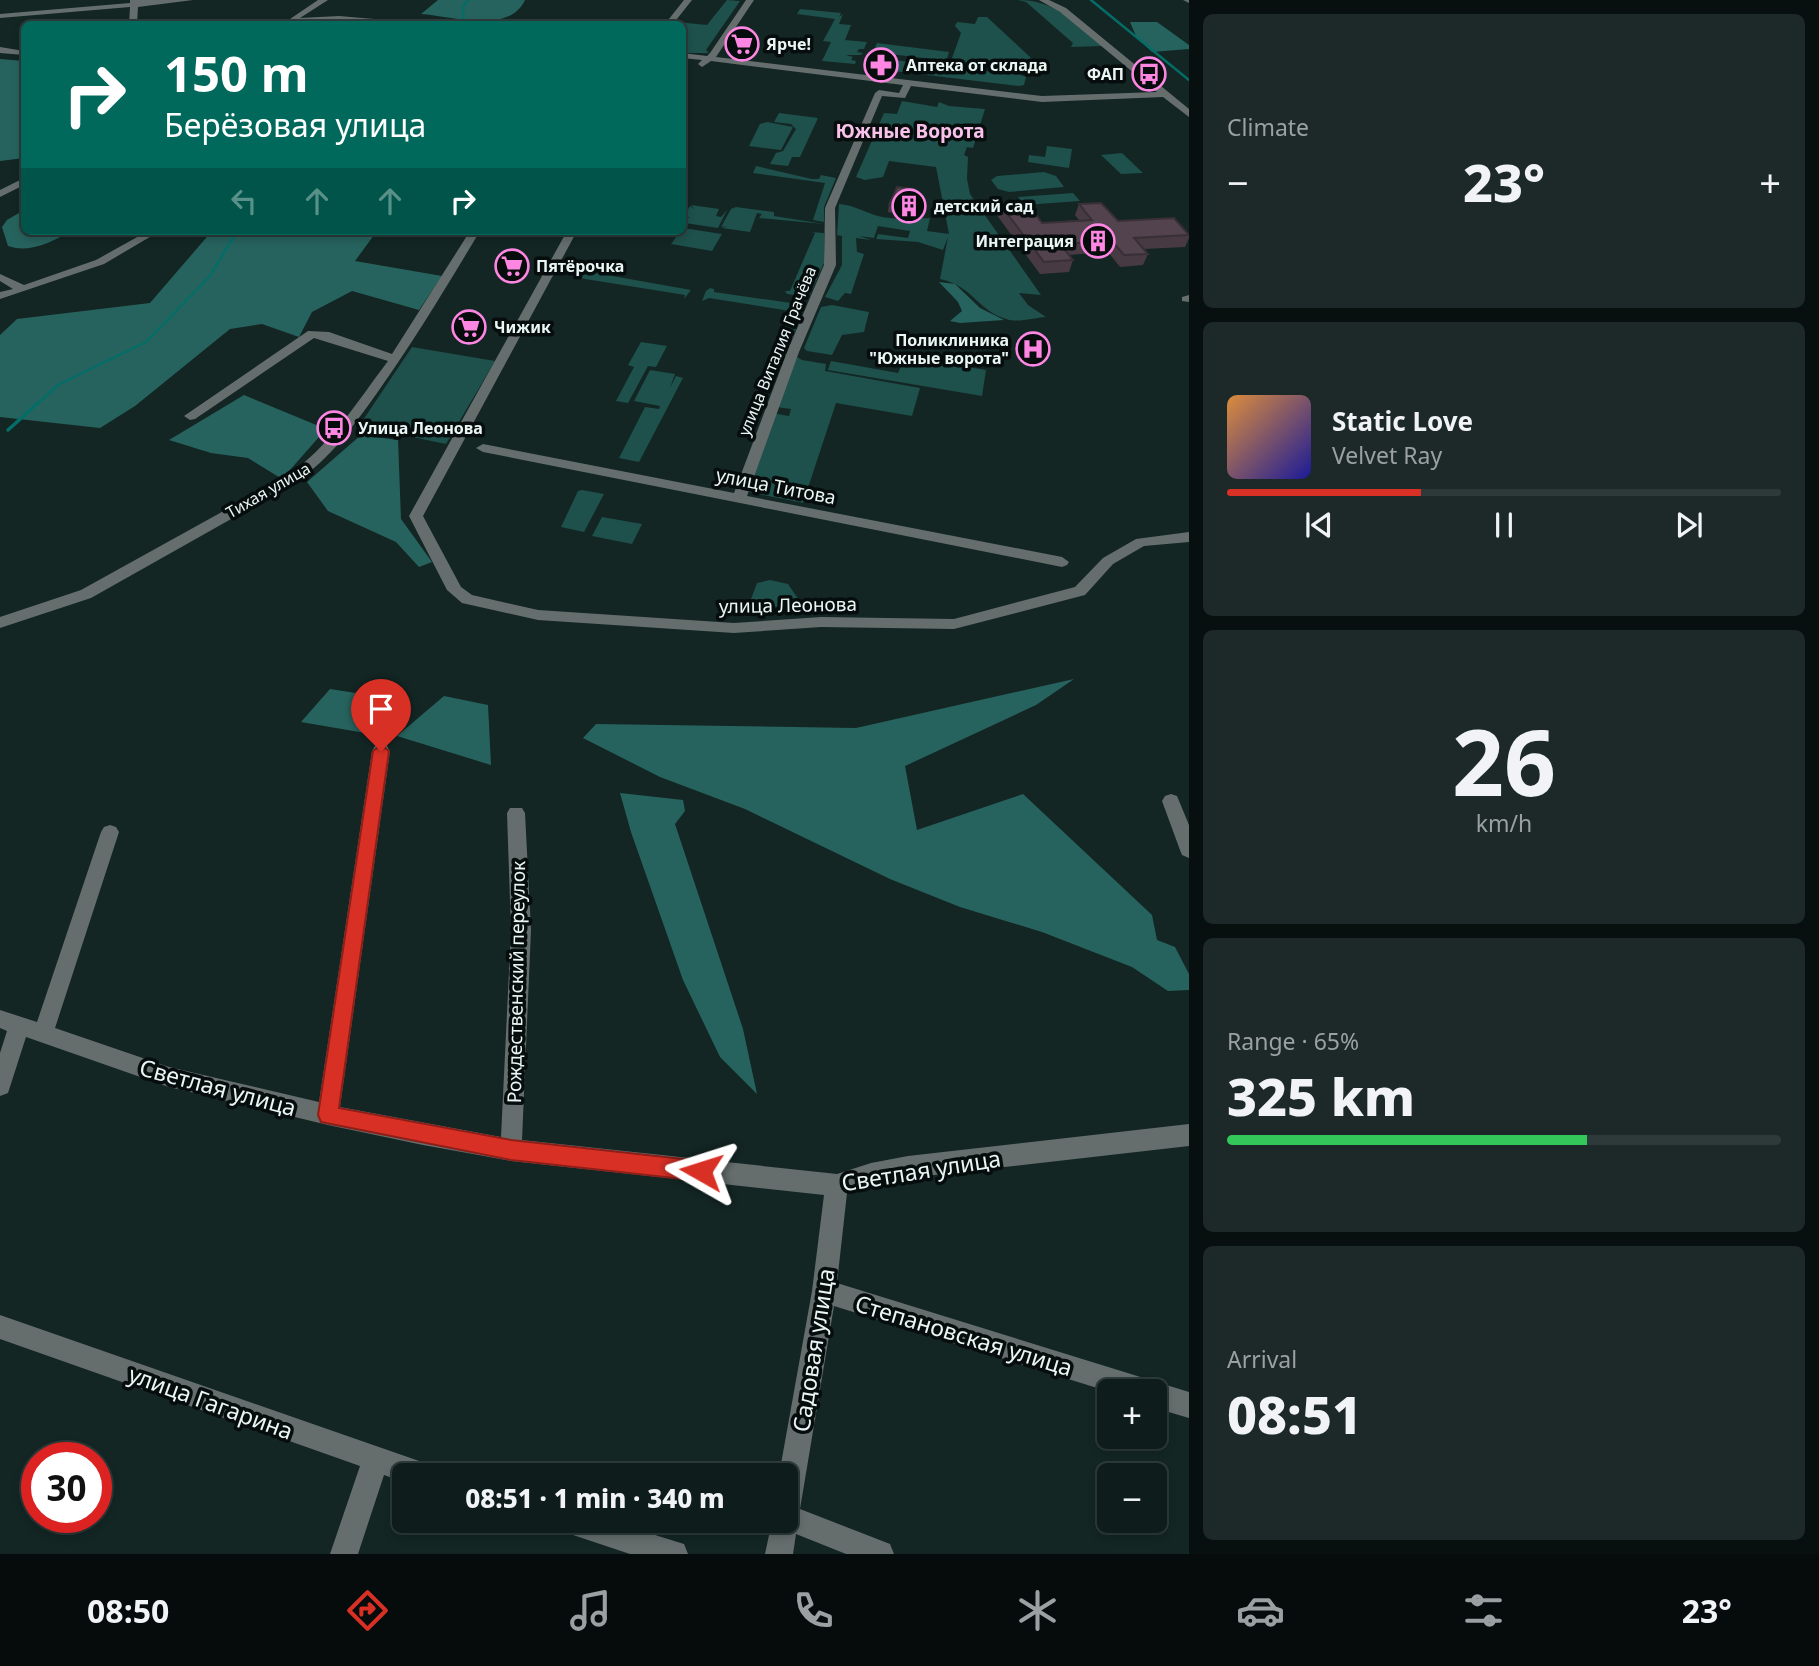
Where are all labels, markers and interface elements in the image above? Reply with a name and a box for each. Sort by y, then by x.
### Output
supermarket icon: Ярче! [723,25,761,63]
place label: Ярче! [766,33,811,55]
text: 150 m [164,40,309,106]
pharmacy icon: Аптека от склада [862,46,900,84]
icon: right [49,49,140,140]
place label: Аптека от склада [906,54,1047,76]
bus stop icon: ФАП [1130,55,1168,93]
place label: ФАП [1087,63,1124,85]
text: Берёзовая улица [164,103,426,146]
text: Climate [1227,111,1309,143]
district label: Южные Ворота [835,118,985,144]
text: 23° [1463,146,1545,217]
text: − [1227,156,1249,208]
text: + [1759,156,1781,208]
icon: left [225,182,263,220]
icon: ahead [298,182,336,220]
icon: ahead [371,182,409,220]
icon: right [444,182,482,220]
building icon: детский сад [890,187,928,225]
place label: детский сад [934,195,1034,217]
building icon: Интеграция [1079,222,1117,260]
place label: Интеграция [975,230,1074,252]
supermarket icon: Пятёрочка [493,247,531,285]
place label: Пятёрочка [536,255,624,277]
street label: улица Виталия Грачёва [733,263,821,439]
supermarket icon: Чижик [450,308,488,346]
place label: Чижик [494,316,551,338]
place label: Поликлиника "Южные ворота" [869,329,1009,369]
hospital icon: Поликлиника "Южные ворота" [1014,330,1052,368]
text: Static Love [1332,403,1473,439]
bus stop icon: Улица Леонова [315,409,353,447]
place label: Улица Леонова [358,417,483,439]
text: Velvet Ray [1332,439,1442,471]
street label: Тихая улица [222,457,314,523]
street label: улица Титова [714,462,838,510]
icon: previous [1300,506,1338,544]
icon: pause [1485,506,1523,544]
icon: next [1670,506,1708,544]
street label: улица Леонова [719,591,857,619]
pin [351,679,411,751]
icon: arrive [362,690,400,728]
text: 26 [1452,699,1556,823]
text: km/h [1476,807,1532,839]
street label: Рождественский переулок [501,861,531,1103]
text: Range · 65% [1227,1025,1359,1057]
street label: Светлая улица [136,1051,300,1123]
text: 325 km [1227,1060,1415,1131]
position arrow [664,1134,738,1208]
street label: Светлая улица [839,1142,1003,1198]
street label: Садовая улица [784,1266,842,1434]
street label: Степановская улица [851,1287,1077,1383]
text: Arrival [1227,1343,1297,1375]
street label: улица Гагарина [124,1357,298,1447]
text: 08:51 [1227,1378,1362,1449]
map controls [1097,1379,1167,1533]
button: + [1097,1379,1167,1449]
speed limit sign: 30 [21,1442,112,1533]
button: − [1097,1463,1167,1533]
text: 08:51 · 1 min · 340 m [465,1480,725,1516]
icon: directions [343,1586,392,1635]
icon: music [566,1586,615,1635]
icon: phone [789,1586,838,1635]
icon: climate [1013,1586,1062,1635]
icon: car [1236,1586,1285,1635]
icon: filters [1459,1586,1508,1635]
text: 08:50 [87,1589,169,1632]
text: 23° [1682,1589,1732,1632]

